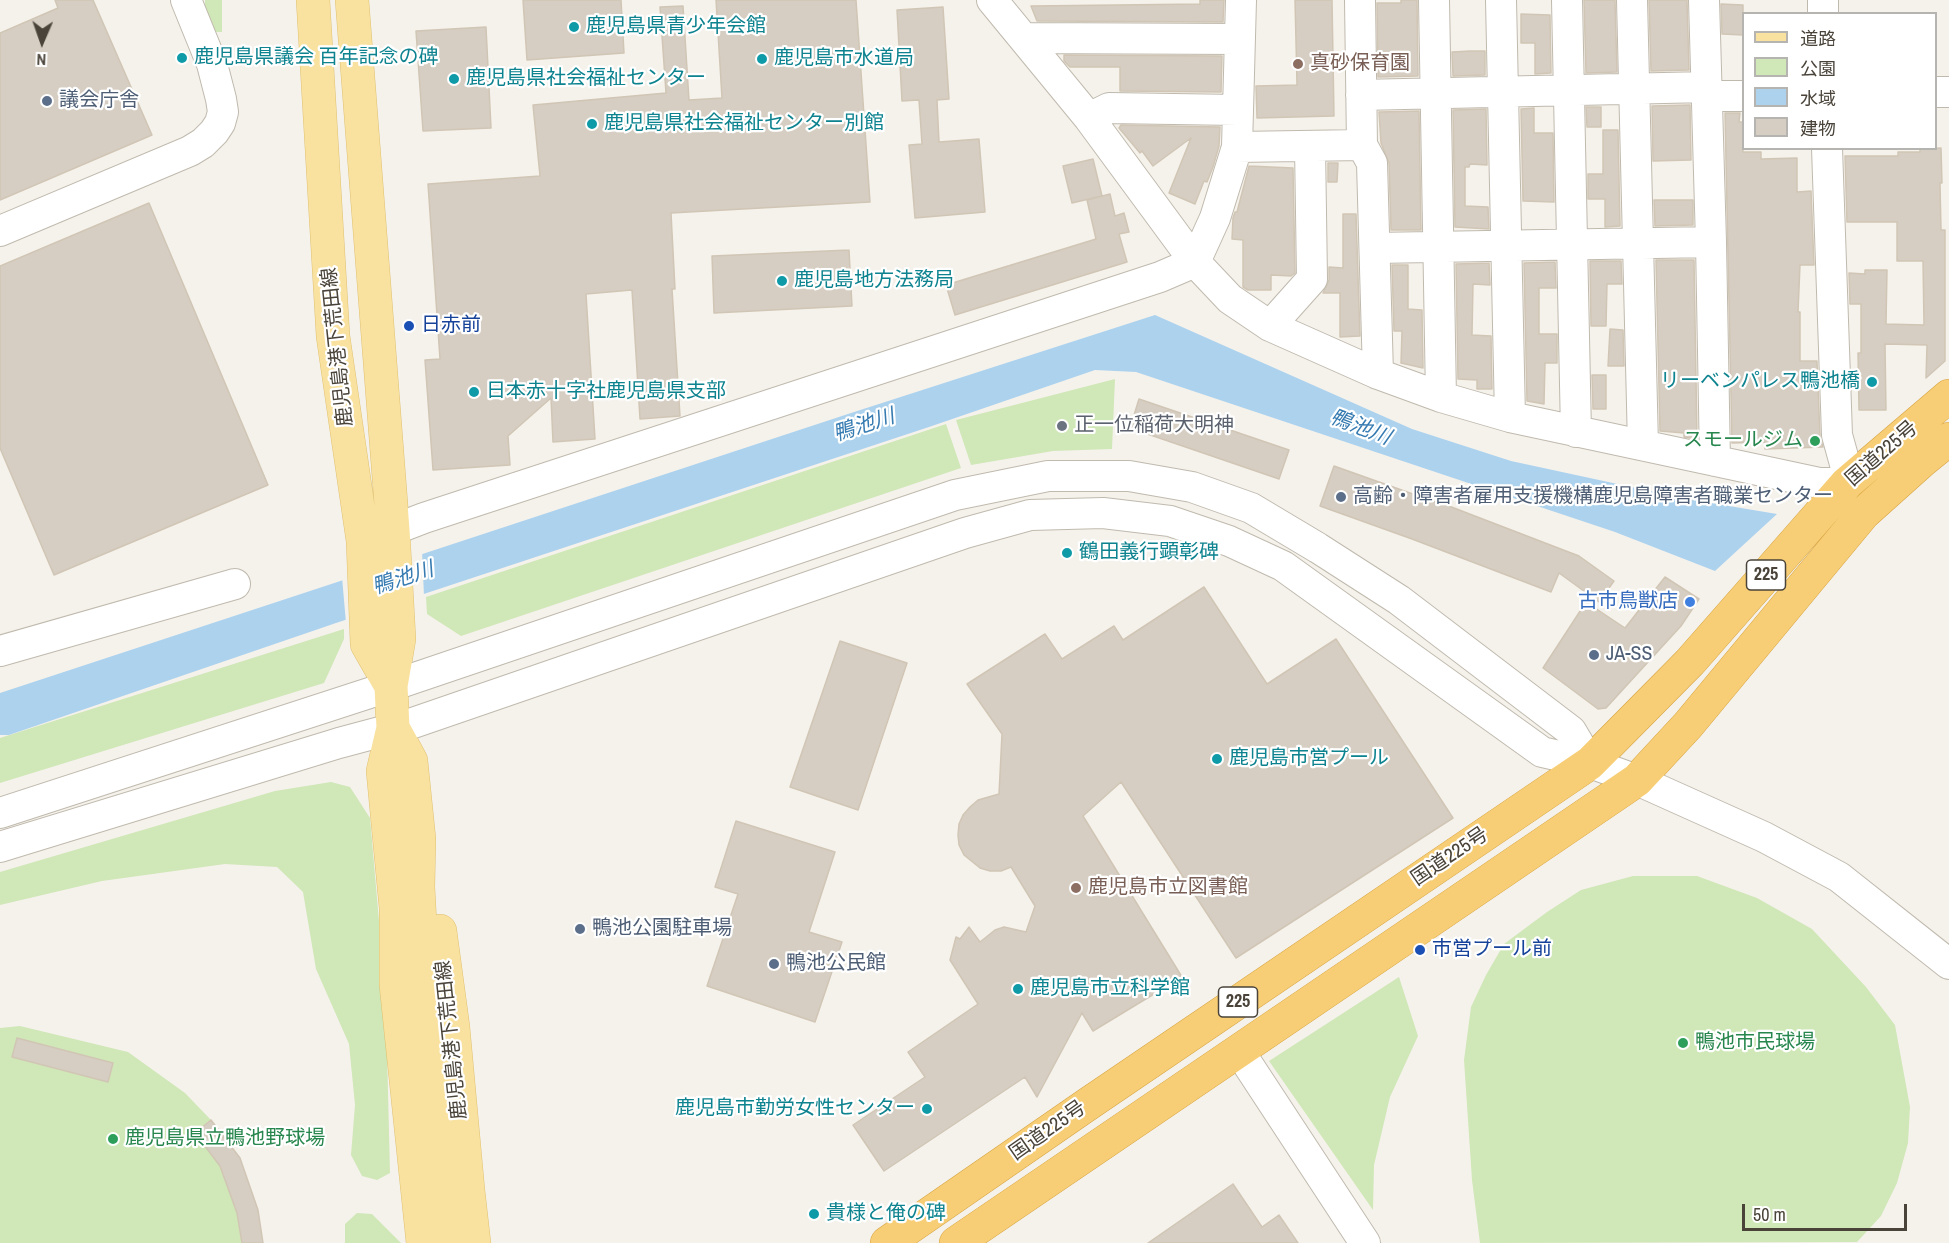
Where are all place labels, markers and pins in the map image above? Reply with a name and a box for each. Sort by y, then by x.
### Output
place label: 鹿児島県青少年会館 [586,15,766,39]
marker: 鹿児島県青少年会館 [567,20,581,34]
place label: 鹿児島県議会 百年記念の碑 [194,46,439,70]
place label: 鹿児島市水道局 [774,47,914,71]
marker: 鹿児島県議会 百年記念の碑 [175,51,189,65]
marker: 鹿児島市水道局 [755,52,769,66]
place label: 真砂保育園 [1310,52,1410,76]
marker: 真砂保育園 [1291,57,1305,71]
place label: 鹿児島県社会福祉センター [466,67,706,91]
marker: 鹿児島県社会福祉センター [447,72,461,86]
place label: 議会庁舎 [59,89,139,113]
marker: 議会庁舎 [40,94,54,108]
place label: 鹿児島県社会福祉センター別館 [604,112,884,136]
marker: 鹿児島県社会福祉センター別館 [585,117,599,131]
place label: 鹿児島地方法務局 [794,269,954,293]
marker: 鹿児島地方法務局 [775,274,789,288]
place label: 日赤前 [421,314,481,338]
marker: 日赤前 [402,319,416,333]
place label: リーベンパレス鴨池橋 [1660,370,1860,394]
marker: リーベンパレス鴨池橋 [1865,375,1879,389]
place label: 日本赤十字社鹿児島県支部 [486,380,726,404]
marker: 日本赤十字社鹿児島県支部 [467,385,481,399]
place label: 正一位稲荷大明神 [1074,414,1234,438]
marker: 正一位稲荷大明神 [1055,419,1069,433]
place label: スモールジム [1683,429,1803,453]
marker: スモールジム [1808,434,1822,448]
place label: 高齢・障害者雇用支援機構鹿児島障害者職業センター [1353,485,1833,509]
marker: 高齢・障害者雇用支援機構鹿児島障害者職業センター [1334,490,1348,504]
place label: 鶴田義行顕彰碑 [1079,541,1219,565]
marker: 鶴田義行顕彰碑 [1060,546,1074,560]
place label: 古市鳥獣店 [1578,590,1678,614]
marker: 古市鳥獣店 [1683,595,1697,609]
place label: JA-SS [1606,643,1652,667]
marker: JA-SS [1587,648,1601,662]
place label: 鹿児島市営プール [1229,747,1389,771]
marker: 鹿児島市営プール [1210,752,1224,766]
place label: 鹿児島市立図書館 [1088,876,1248,900]
marker: 鹿児島市立図書館 [1069,881,1083,895]
place label: 鴨池公園駐車場 [592,917,732,941]
marker: 鴨池公園駐車場 [573,922,587,936]
place label: 市営プール前 [1432,938,1552,962]
marker: 市営プール前 [1413,943,1427,957]
place label: 鴨池公民館 [786,952,886,976]
marker: 鴨池公民館 [767,957,781,971]
place label: 鹿児島市立科学館 [1030,977,1190,1001]
marker: 鹿児島市立科学館 [1011,982,1025,996]
place label: 鴨池市民球場 [1695,1031,1815,1055]
marker: 鴨池市民球場 [1676,1036,1690,1050]
place label: 鹿児島市勤労女性センター [675,1097,915,1121]
marker: 鹿児島市勤労女性センター [920,1102,934,1116]
place label: 鹿児島県立鴨池野球場 [125,1127,325,1151]
marker: 鹿児島県立鴨池野球場 [106,1132,120,1146]
place label: 貴様と俺の碑 [826,1202,946,1226]
marker: 貴様と俺の碑 [807,1207,821,1221]

